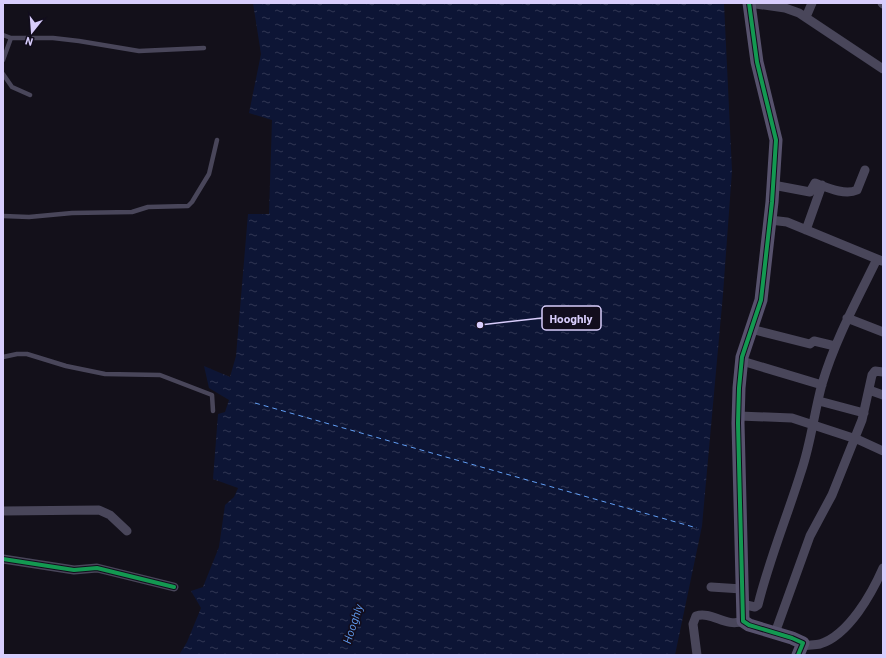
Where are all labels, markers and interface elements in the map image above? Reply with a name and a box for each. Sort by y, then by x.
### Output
north arrow [12,12,52,52]
text: N [24,35,34,49]
callout: Hooghly [542,306,601,330]
text: Hooghly [549,311,593,325]
water label: Hooghly [339,602,365,645]

